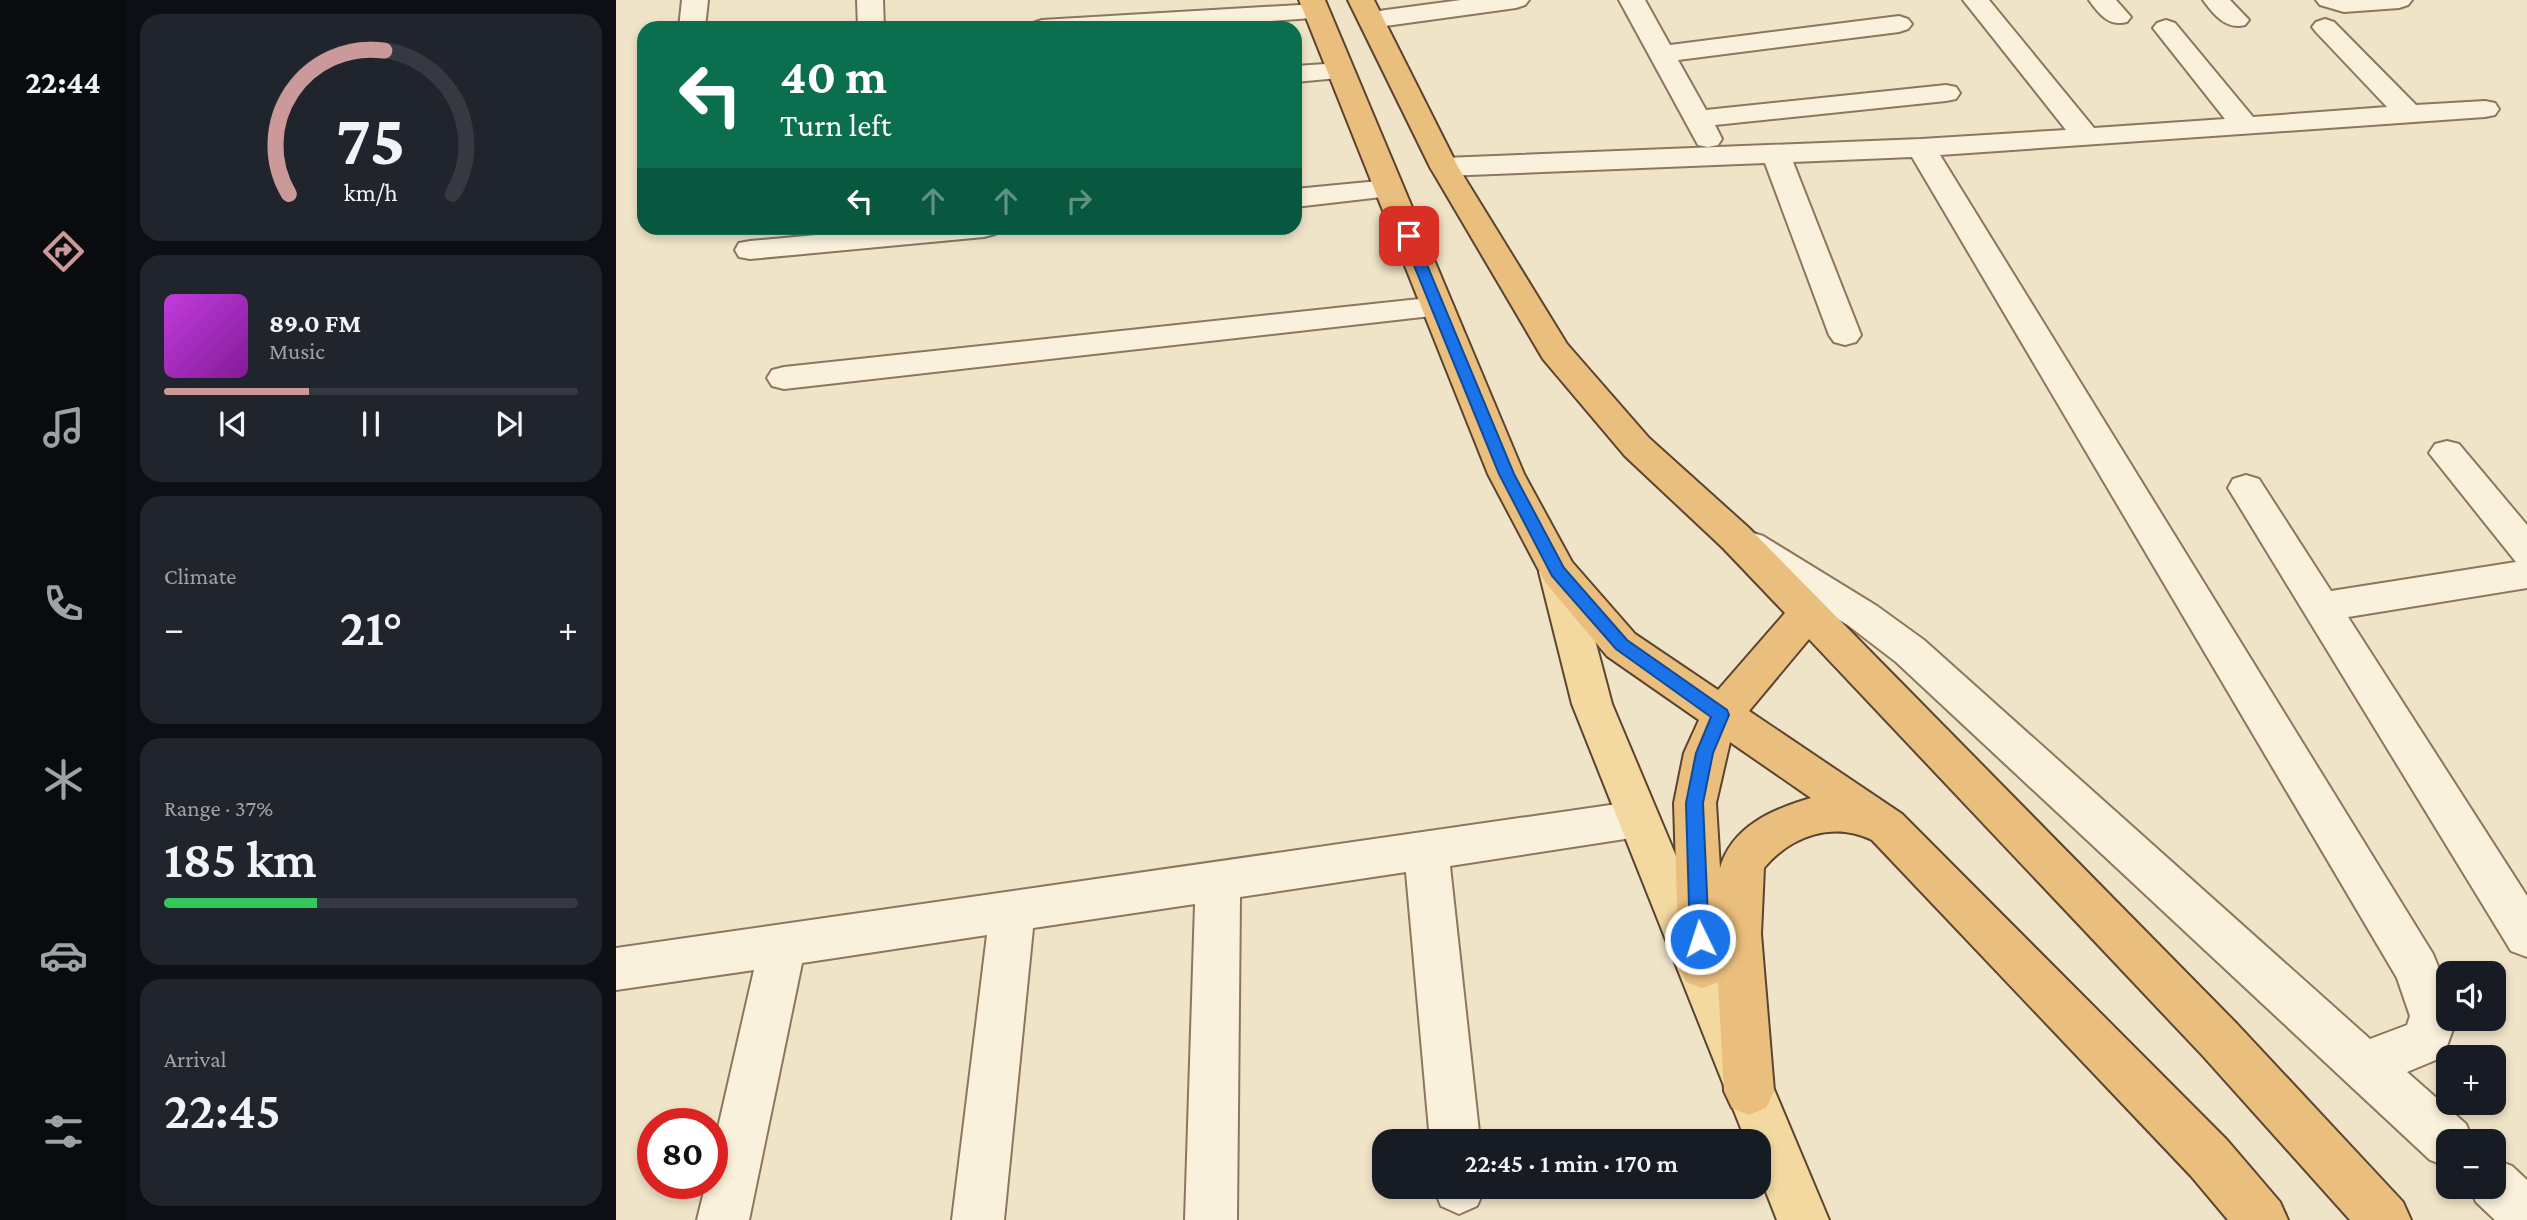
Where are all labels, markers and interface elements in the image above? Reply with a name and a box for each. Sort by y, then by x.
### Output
icon: left [665,49,756,140]
text: 40 m [780,49,887,104]
text: 22:44 [25,64,101,100]
text: 75 [336,99,406,180]
text: Turn left [780,107,891,143]
text: km/h [344,178,398,205]
icon: left [841,182,879,220]
icon: ahead [914,182,952,220]
icon: ahead [987,182,1025,220]
icon: right [1060,182,1098,220]
pin [1379,206,1439,266]
icon: arrive [1390,217,1428,255]
icon: directions [39,227,88,276]
text: 89.0 FM [269,309,361,338]
text: Music [269,338,325,364]
icon: music [39,403,88,452]
icon: previous [214,405,252,443]
icon: pause [352,405,390,443]
icon: next [490,405,528,443]
text: Climate [164,563,236,589]
icon: phone [39,579,88,628]
text: 21° [340,598,402,656]
text: − [164,607,184,649]
text: + [558,607,578,649]
icon: climate [39,755,88,804]
text: Range · 37% [164,795,273,821]
text: 185 km [164,830,317,888]
position arrow [1663,902,1737,976]
icon: car [39,931,88,980]
map controls [2436,961,2506,1199]
button: sound [2436,961,2506,1031]
button: + [2436,1045,2506,1115]
text: Arrival [164,1046,227,1072]
text: 22:45 [164,1081,281,1139]
icon: filters [39,1107,88,1156]
speed limit sign: 80 [637,1108,728,1199]
button: − [2436,1129,2506,1199]
text: 22:45 · 1 min · 170 m [1465,1149,1678,1178]

